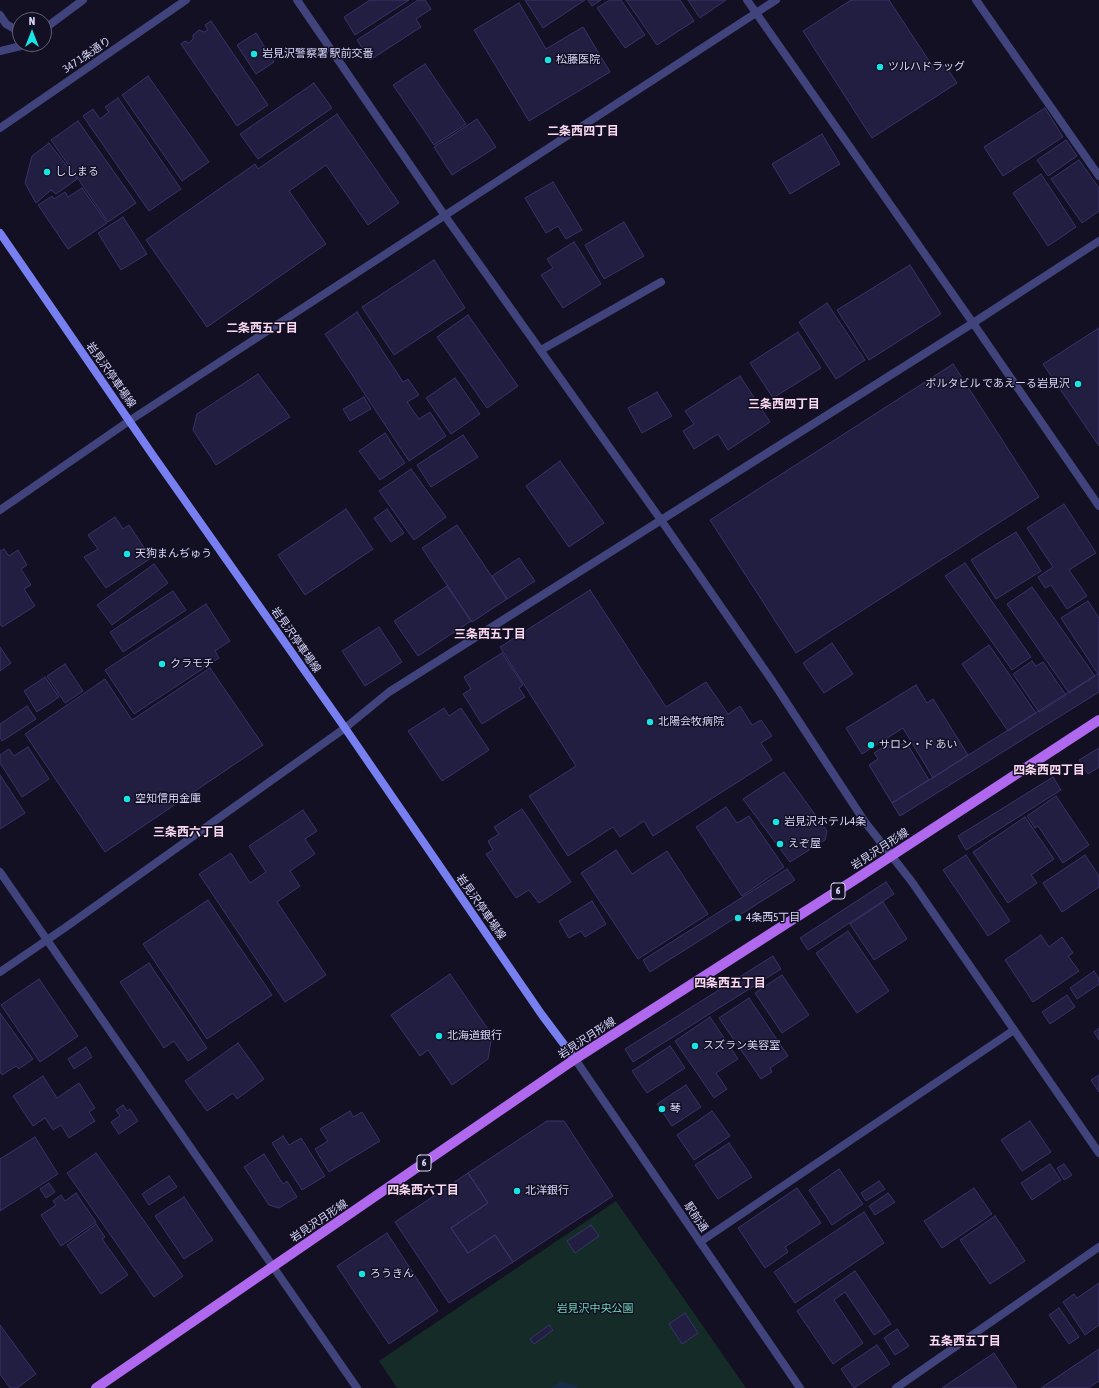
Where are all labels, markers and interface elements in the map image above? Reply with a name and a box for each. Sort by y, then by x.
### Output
north arrow [12,12,52,52]
text: N [29,15,35,27]
street label: 347 1条通り [60,34,114,76]
place label: 岩見沢警察署 駅前交番 [262,47,374,61]
marker: 岩見沢警察署 駅前交番 [249,49,259,59]
place label: 松藤医院 [556,53,600,67]
marker: 松藤医院 [543,55,553,65]
place label: ツルハドラッグ [888,60,965,74]
marker: ツルハドラッグ [875,62,885,72]
district label: 二条西四丁目 [547,124,619,138]
place label: ししまる [55,165,99,179]
marker: ししまる [42,167,52,177]
district label: 二条西五丁目 [226,321,298,335]
street label: 岩見沢停車場線 [84,340,138,410]
place label: ポルタビル であえーる岩見沢 [925,377,1070,391]
marker: ポルタビル であえーる岩見沢 [1073,379,1083,389]
district label: 三条西四丁目 [748,397,820,411]
place label: 天狗まんぢゅう [135,547,212,561]
marker: 天狗まんぢゅう [122,549,132,559]
street label: 岩見沢停車場線 [269,605,323,675]
district label: 三条西五丁目 [454,627,526,641]
place label: クラモチ [170,657,214,671]
marker: クラモチ [157,659,167,669]
place label: 北陽会牧病院 [658,715,724,729]
marker: 北陽会牧病院 [645,717,655,727]
place label: サロン・ド あい [879,738,958,752]
marker: サロン・ド あい [866,740,876,750]
district label: 四条西四丁目 [1013,763,1085,777]
place label: 空知信用金庫 [135,792,201,806]
marker: 空知信用金庫 [122,794,132,804]
place label: 岩見沢ホテル4条 [784,815,866,829]
marker: 岩見沢ホテル4条 [771,817,781,827]
district label: 三条西六丁目 [153,825,225,839]
street label: 岩見沢月形線 [849,825,911,873]
place label: えぞ屋 [788,837,821,851]
marker: えぞ屋 [775,839,785,849]
street label: 岩見沢停車場線 [454,872,508,942]
road number: 6 [831,883,845,899]
place label: 4条西5丁目 [746,911,800,925]
marker: 4条西5丁目 [733,913,743,923]
district label: 四条西五丁目 [694,976,766,990]
street label: 岩見沢月形線 [556,1014,618,1062]
place label: 北海道銀行 [447,1029,502,1043]
marker: 北海道銀行 [434,1031,444,1041]
place label: スズラン美容室 [703,1039,780,1053]
marker: スズラン美容室 [690,1041,700,1051]
place label: 琴 [670,1102,681,1116]
marker: 琴 [657,1104,667,1114]
road number: 6 [417,1155,431,1171]
district label: 四条西六丁目 [387,1183,459,1197]
place label: 北洋銀行 [525,1184,569,1198]
marker: 北洋銀行 [512,1186,522,1196]
street label: 岩見沢月形線 [288,1197,350,1245]
street label: 駅前通 [681,1200,711,1234]
place label: ろうきん [370,1267,414,1281]
marker: ろうきん [357,1269,367,1279]
park label: 岩見沢中央公園 [557,1302,633,1316]
district label: 五条西五丁目 [929,1334,1001,1348]

